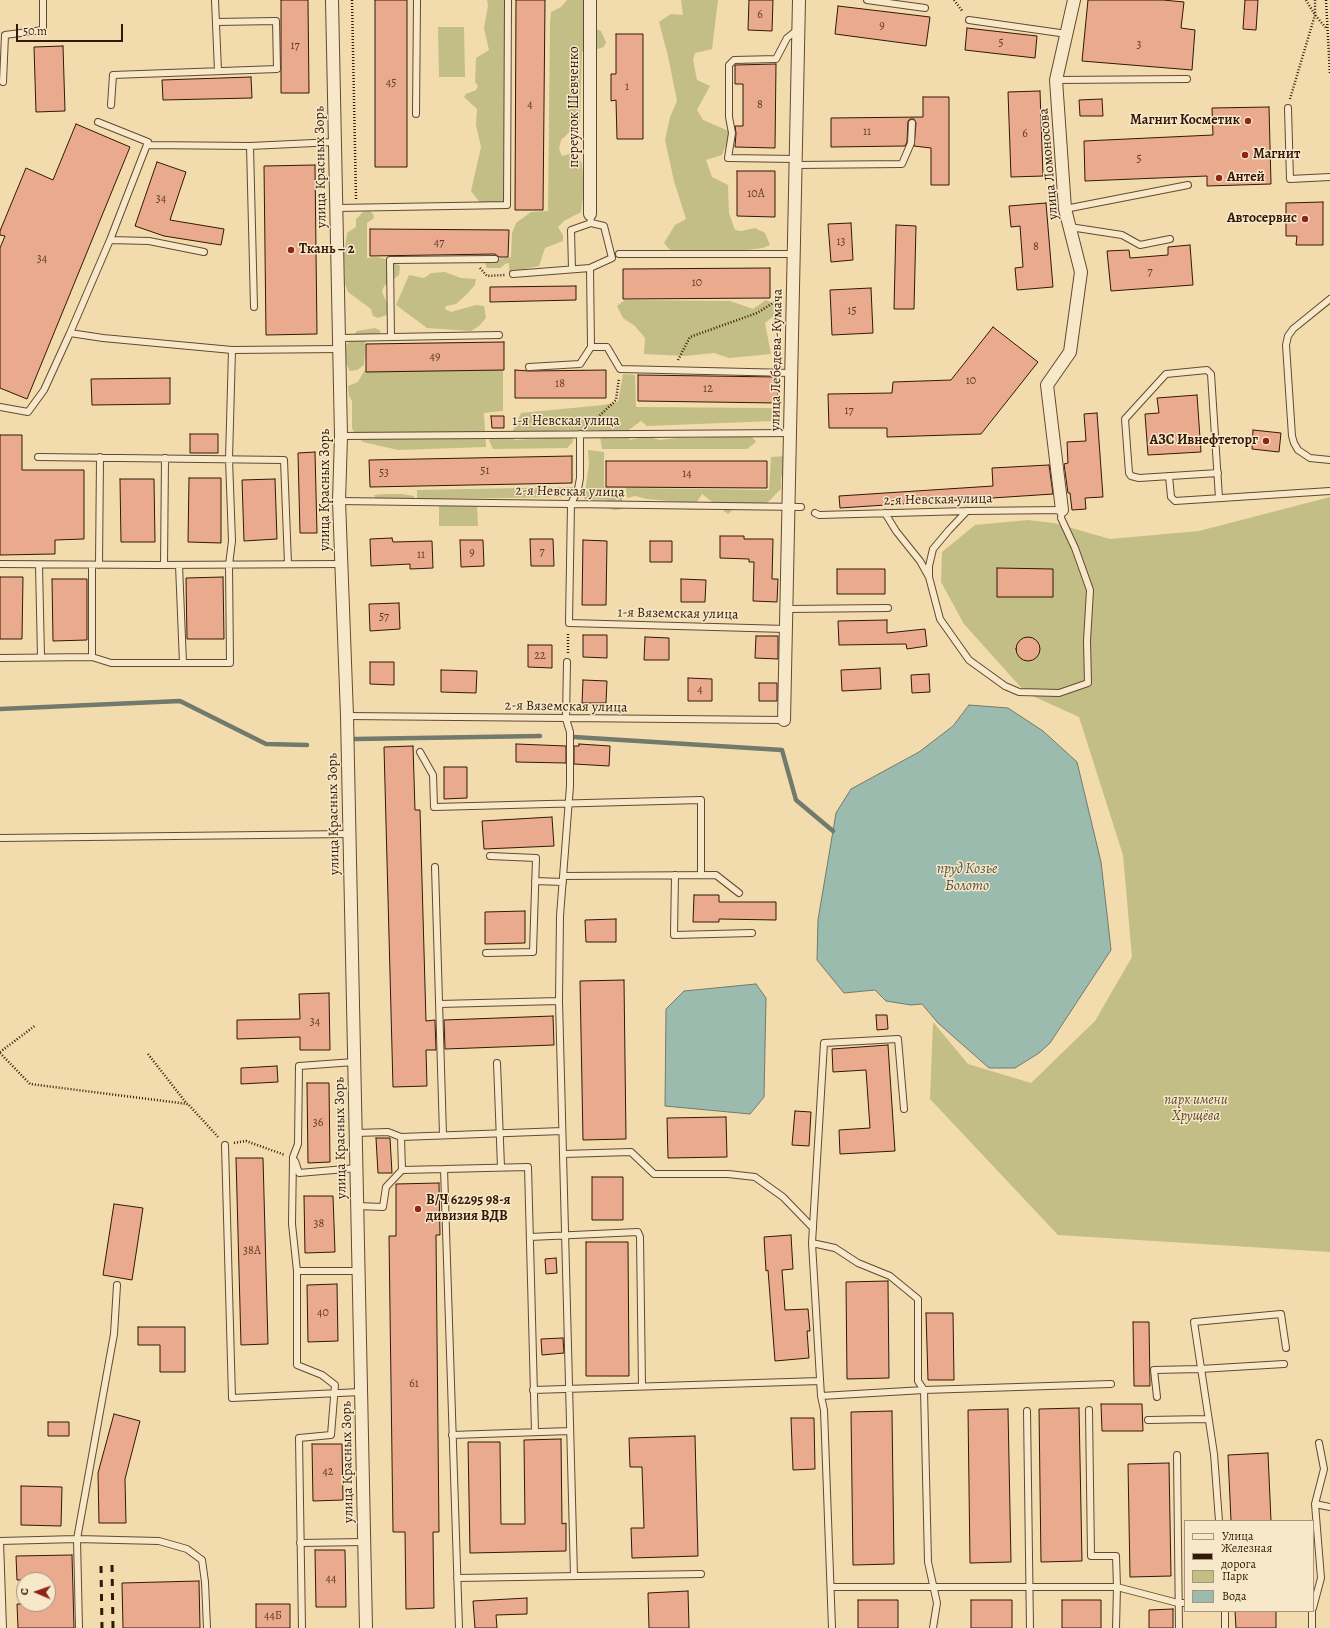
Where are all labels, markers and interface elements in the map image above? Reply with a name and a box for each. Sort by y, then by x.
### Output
house number: 6 [757,8,763,22]
scale bar [18,16,125,42]
house number: 9 [879,19,885,33]
text: 50 m [23,23,47,39]
house number: 5 [998,36,1004,50]
house number: 3 [1137,38,1141,52]
house number: 17 [290,39,300,53]
street label: переулок Шевченко [567,46,583,168]
house number: 45 [386,76,396,90]
house number: 1 [625,80,629,94]
house number: 4 [527,98,533,112]
house number: 8 [757,98,763,112]
street label: улица Красных Зорь [312,106,330,228]
street label: улица Ломоносова [1036,107,1062,221]
place label: Магнит Косметик [1130,113,1240,129]
marker: Магнит Косметик [1243,116,1253,126]
house number: 11 [863,125,871,139]
house number: 6 [1022,127,1028,141]
place label: Магнит [1253,147,1300,163]
marker: Магнит [1240,150,1250,160]
house number: 5 [1136,152,1142,166]
place label: Антей [1227,170,1265,186]
marker: Антей [1214,173,1224,183]
house number: 10А [747,187,765,201]
house number: 34 [156,192,166,206]
place label: Автосервис [1227,211,1297,227]
marker: Автосервис [1300,214,1310,224]
house number: 13 [836,235,846,249]
house number: 47 [434,236,444,250]
house number: 8 [1033,240,1039,254]
place label: Ткань – 2 [299,242,355,258]
marker: Ткань – 2 [286,245,296,255]
house number: 34 [37,252,47,266]
house number: 7 [1147,265,1153,279]
house number: 10 [692,276,702,290]
street label: улица Лебедева-Кумача [767,289,787,431]
house number: 15 [847,304,857,318]
house number: 49 [430,350,440,364]
house number: 10 [966,374,976,388]
house number: 18 [555,377,565,391]
house number: 12 [703,382,713,396]
house number: 17 [844,404,854,418]
street label: 1-я Невская улица [512,414,620,430]
street label: улица Красных Зорь [318,429,334,551]
place label: АЗС Ивнефтеторг [1149,433,1258,449]
marker: АЗС Ивнефтеторг [1261,436,1271,446]
house number: 51 [480,464,490,478]
house number: 53 [379,466,389,480]
house number: 14 [682,467,692,481]
street label: 2-я Невская улица [515,483,625,501]
street label: 2-я Невская улица [883,491,993,509]
house number: 7 [539,545,545,559]
house number: 9 [469,546,475,560]
house number: 11 [417,548,425,562]
street label: 1-я Вяземская улица [617,605,739,623]
house number: 57 [379,610,389,624]
house number: 22 [534,649,546,663]
house number: 4 [697,683,703,697]
street label: 2-я Вяземская улица [504,698,628,716]
street label: улица Красных Зорь [325,753,343,875]
water label: пруд Козье Болото [937,860,997,895]
house number: 34 [310,1015,320,1029]
street label: улица Красных Зорь [332,1077,350,1199]
park label: парк имени Хрущёва [1164,1093,1228,1126]
house number: 36 [313,1116,323,1130]
place label: В/Ч 62295 98-я дивизия ВДВ [426,1193,511,1226]
marker: В/Ч 62295 98-я дивизия ВДВ [413,1204,423,1214]
house number: 38 [314,1217,324,1231]
house number: 38А [243,1244,261,1258]
house number: 40 [317,1306,329,1320]
house number: 61 [409,1377,419,1391]
street label: улица Красных Зорь [339,1401,357,1523]
house number: 42 [322,1465,334,1479]
legend [1184,1520,1314,1612]
text: Улица [1222,1528,1253,1544]
text: Железная дорога [1221,1540,1272,1572]
text: Парк [1222,1568,1248,1584]
north arrow [16,1572,56,1612]
house number: 44 [326,1572,336,1586]
text: С [17,1588,32,1595]
text: Вода [1222,1588,1247,1604]
house number: 44Б [264,1609,282,1623]

